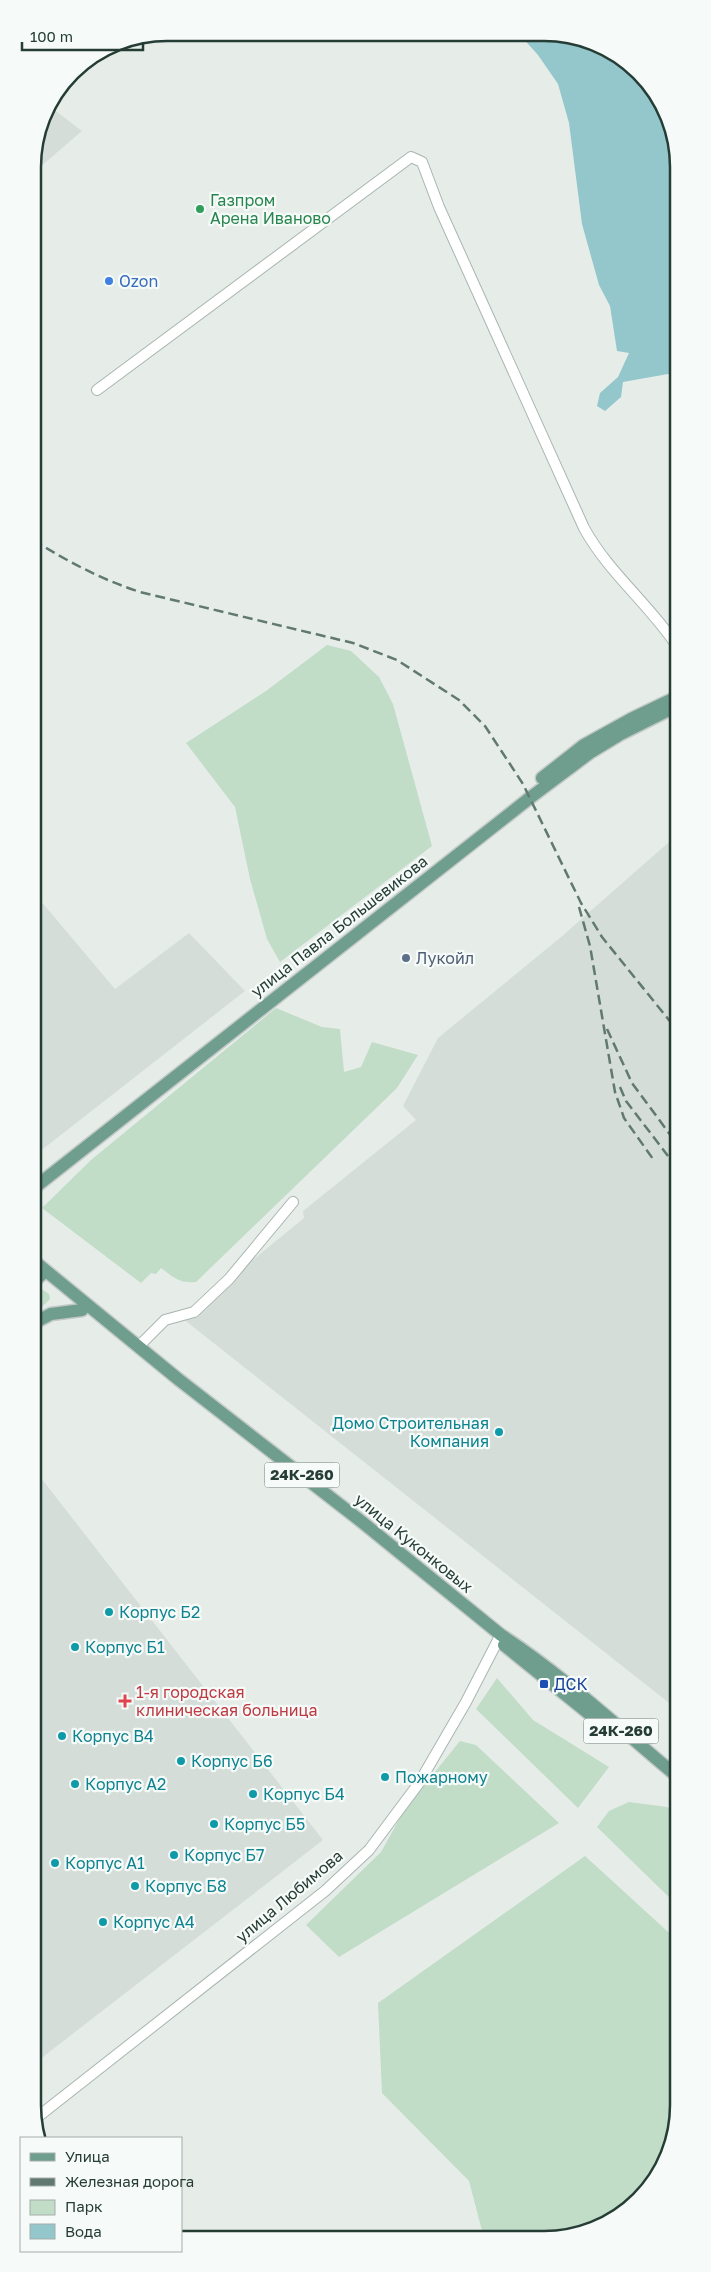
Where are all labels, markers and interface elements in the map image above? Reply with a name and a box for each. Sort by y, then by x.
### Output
scale bar [22,20,144,52]
text: 100 m [30,27,73,45]
place label: Газпром Арена Иваново [210,190,331,228]
marker: Газпром Арена Иваново [194,203,206,215]
place label: Ozon [119,271,158,291]
marker: Ozon [103,275,115,287]
street label: улица Павла Большевикова [247,851,431,1001]
place label: Лукойл [416,948,474,968]
marker: Лукойл [400,952,412,964]
place label: Домо Строительная Компания [332,1413,489,1451]
marker: Домо Строительная Компания [493,1426,505,1438]
road number: 24К-260 [264,1462,340,1488]
street label: улица Куконковых [351,1489,477,1597]
place label: Корпус Б2 [119,1602,200,1622]
marker: Корпус Б2 [103,1606,115,1618]
place label: Корпус Б1 [85,1637,165,1657]
marker: Корпус Б1 [69,1641,81,1653]
place label: ДСК [554,1674,588,1694]
marker: ДСК [538,1678,550,1690]
place label: 1-я городская клиническая больница [136,1682,318,1720]
marker: 1-я городская клиническая больница [118,1694,132,1708]
road number: 24К-260 [584,1718,658,1744]
place label: Корпус В4 [72,1726,154,1746]
marker: Корпус В4 [56,1730,68,1742]
place label: Корпус Б6 [191,1751,273,1771]
marker: Корпус Б6 [175,1755,187,1767]
place label: Пожарному [395,1767,488,1787]
marker: Пожарному [379,1771,391,1783]
place label: Корпус А2 [85,1774,166,1794]
marker: Корпус А2 [69,1778,81,1790]
place label: Корпус Б4 [263,1784,345,1804]
marker: Корпус Б4 [247,1788,259,1800]
place label: Корпус Б5 [224,1814,305,1834]
marker: Корпус Б5 [208,1818,220,1830]
place label: Корпус Б7 [184,1845,264,1865]
street label: улица Любимова [232,1846,346,1946]
marker: Корпус Б7 [168,1849,180,1861]
place label: Корпус А1 [65,1853,145,1873]
marker: Корпус А1 [49,1857,61,1869]
place label: Корпус Б8 [145,1876,227,1896]
marker: Корпус Б8 [129,1880,141,1892]
place label: Корпус А4 [113,1912,195,1932]
marker: Корпус А4 [97,1916,109,1928]
legend [20,2137,182,2252]
text: Улица [65,2147,110,2165]
text: Железная дорога [65,2172,194,2190]
text: Парк [65,2197,103,2215]
text: Вода [65,2222,102,2240]

